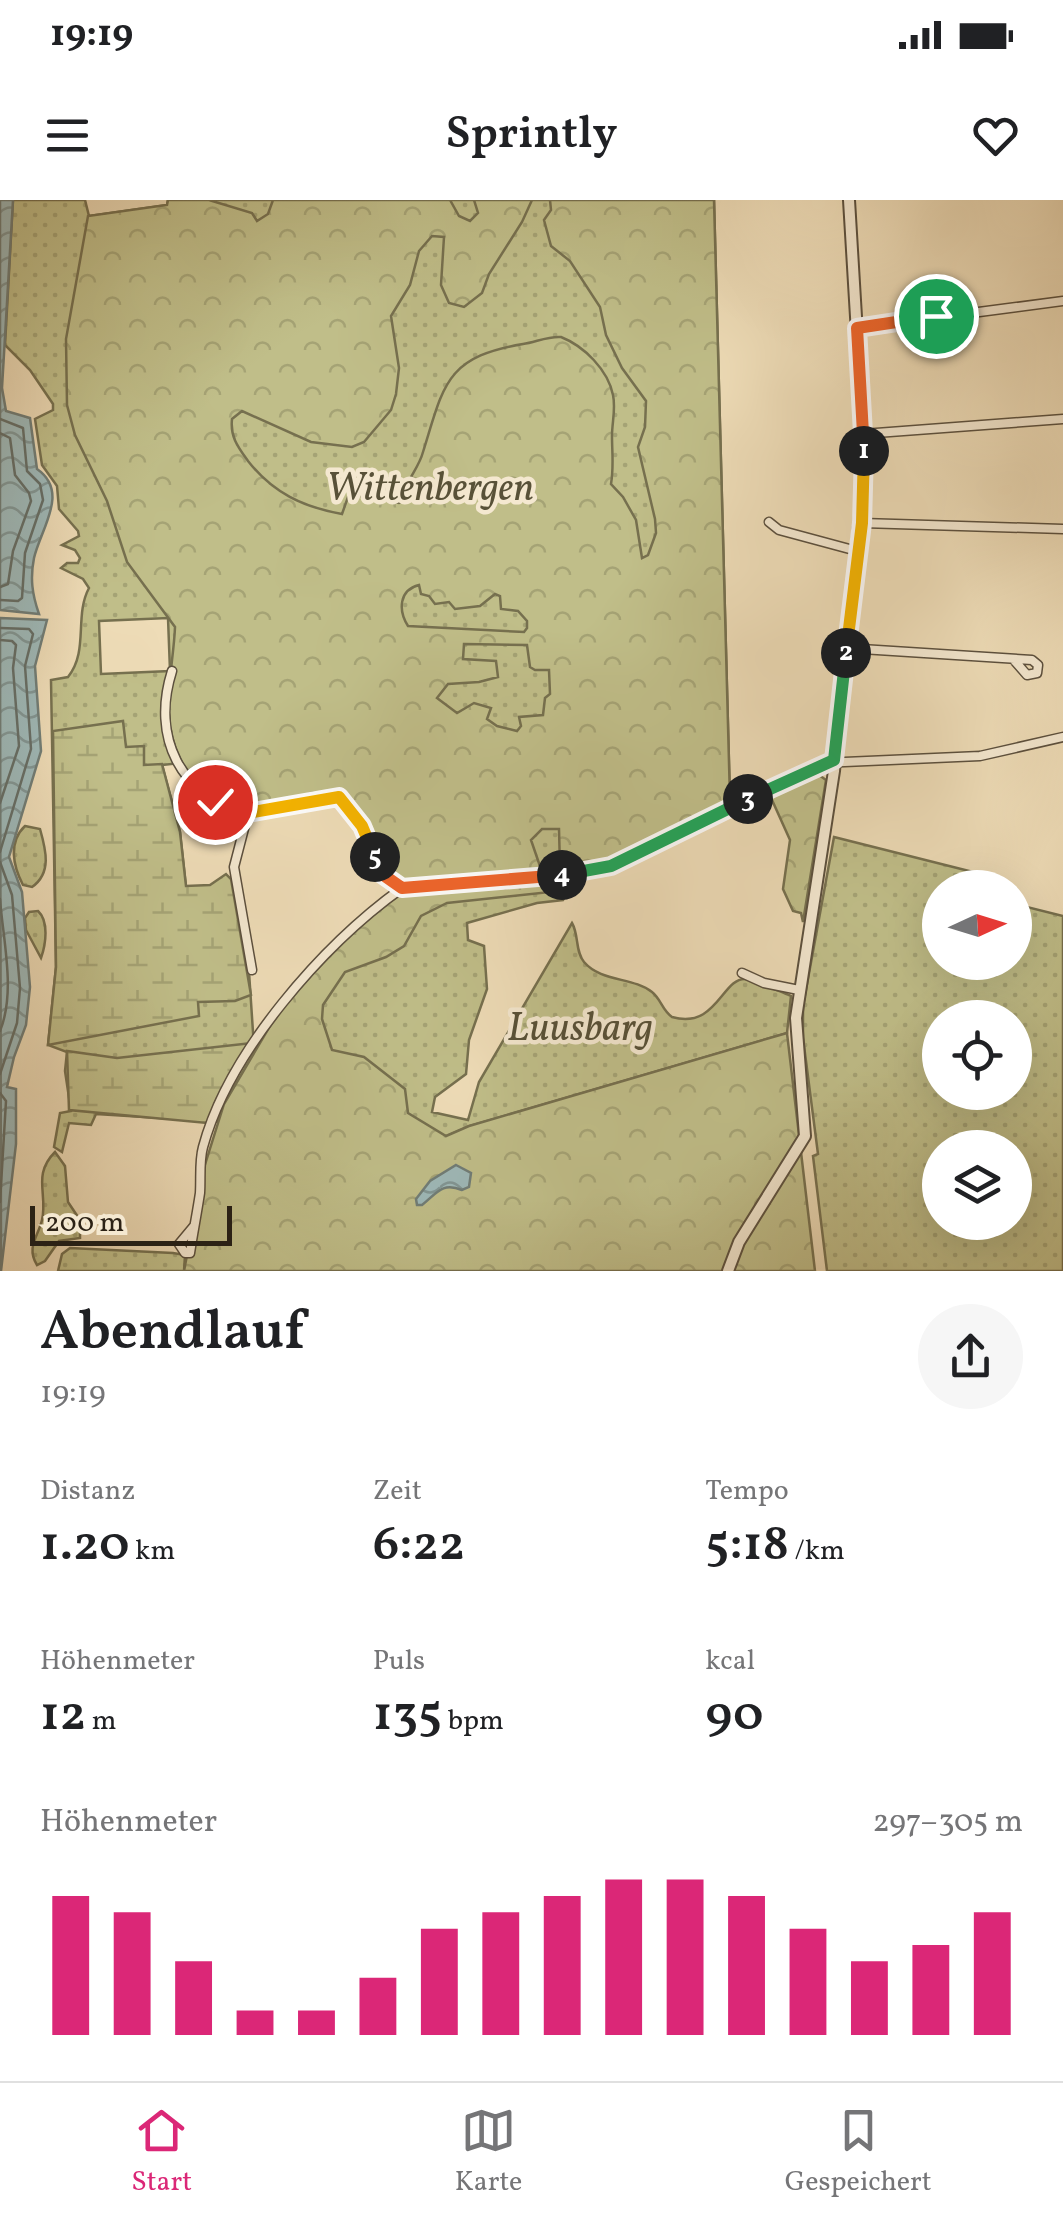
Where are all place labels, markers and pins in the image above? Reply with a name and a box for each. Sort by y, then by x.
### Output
pin [894,274,979,359]
pin: 1 [839,426,889,476]
pin: 2 [821,628,871,678]
pin [173,760,258,845]
pin: 3 [723,774,773,824]
pin: 5 [350,832,400,882]
pin: 4 [537,850,587,900]

